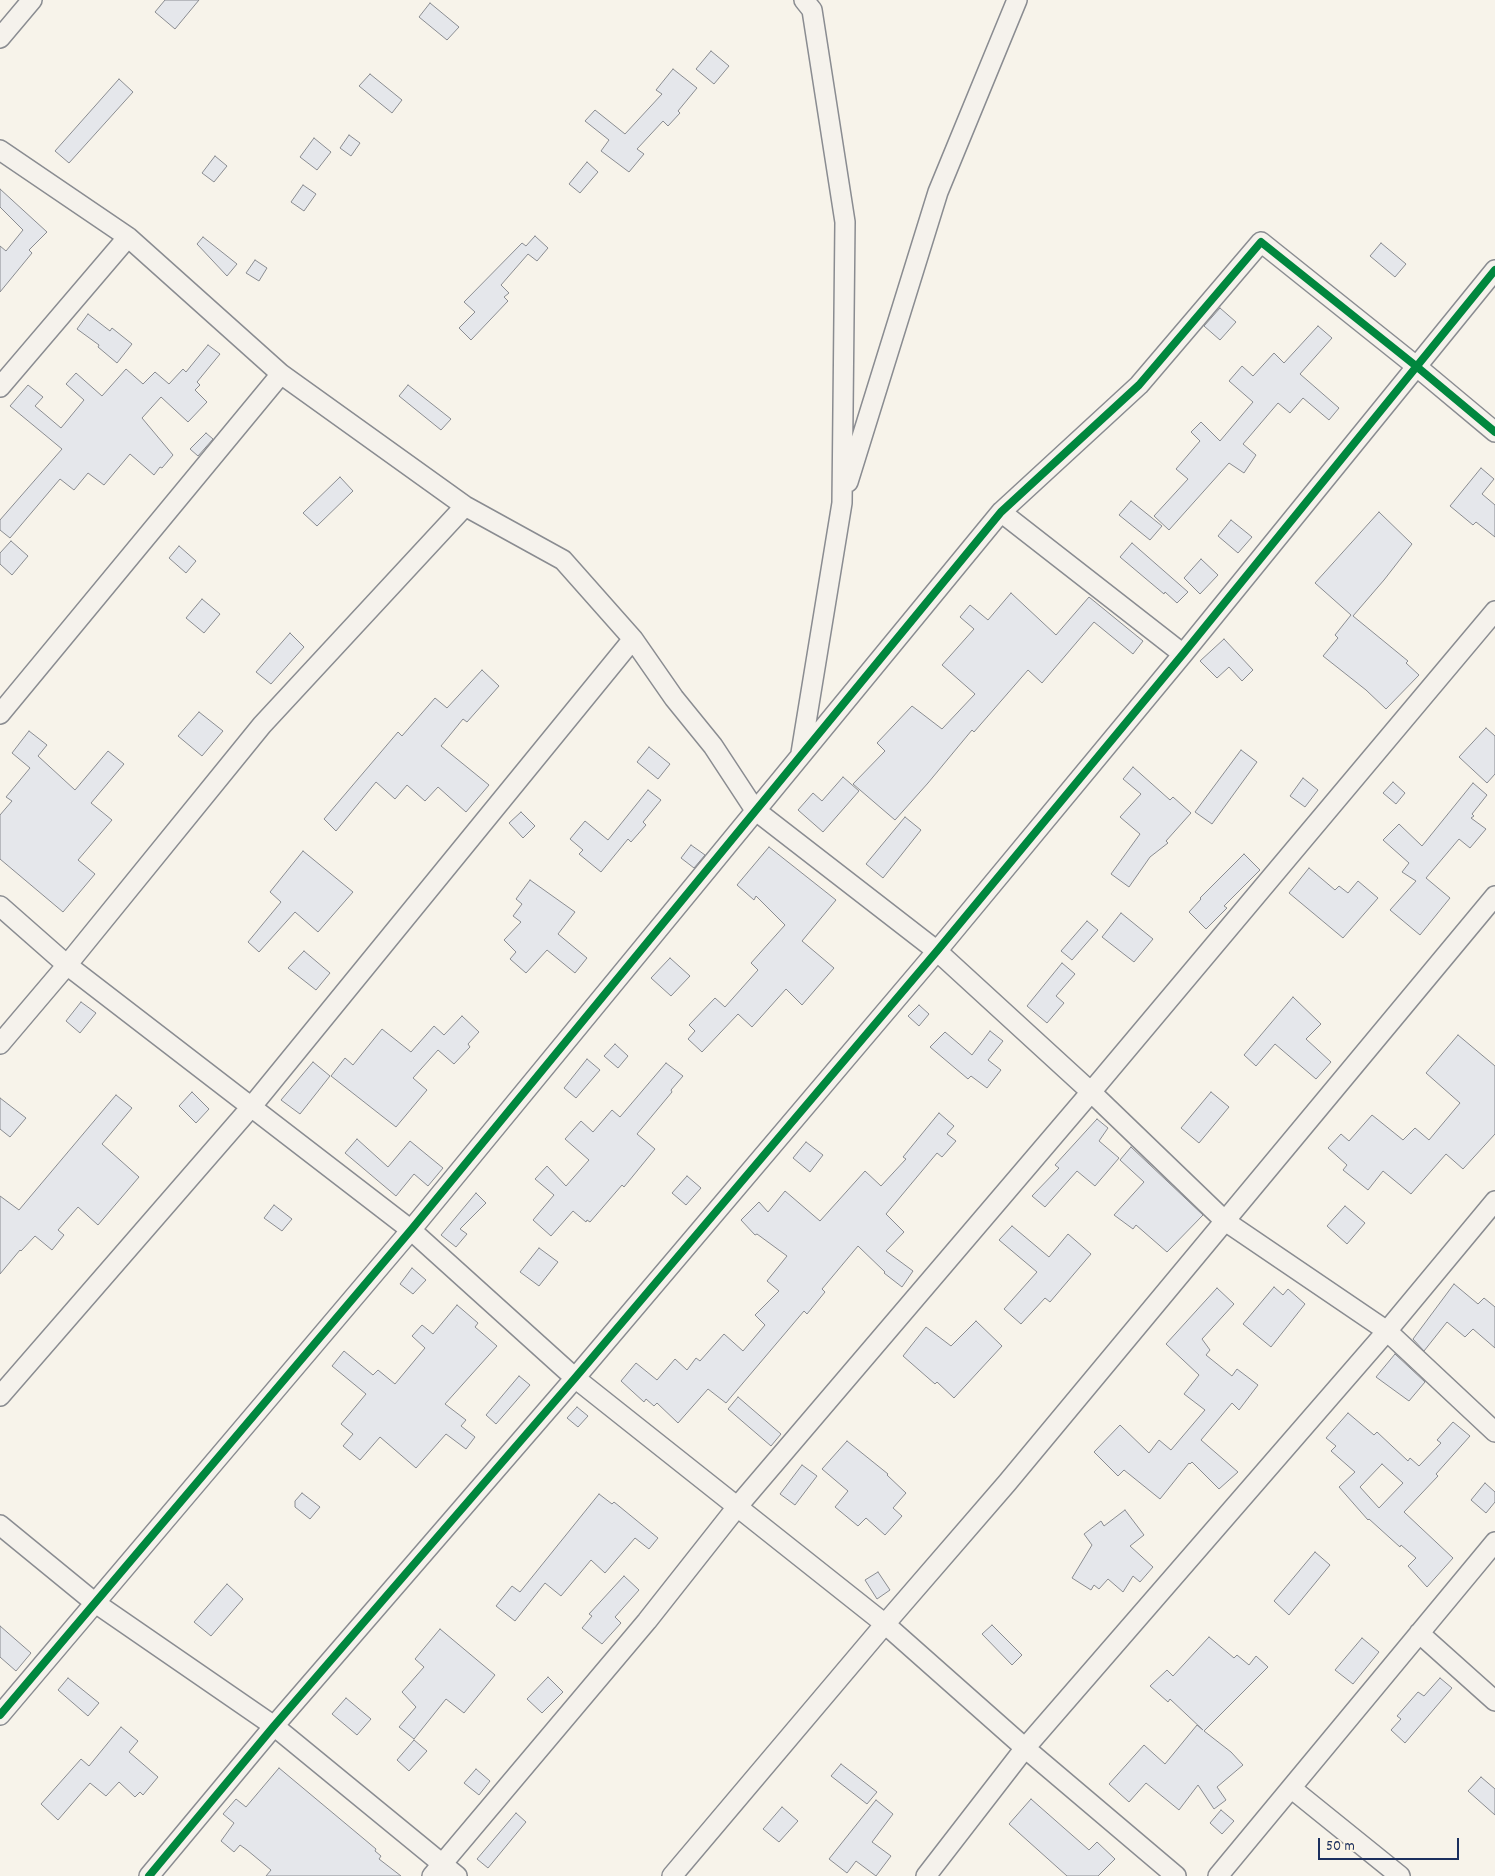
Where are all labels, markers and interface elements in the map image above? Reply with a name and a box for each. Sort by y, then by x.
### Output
scale bar [1320,1828,1461,1860]
text: 50 m [1326,1836,1355,1858]

